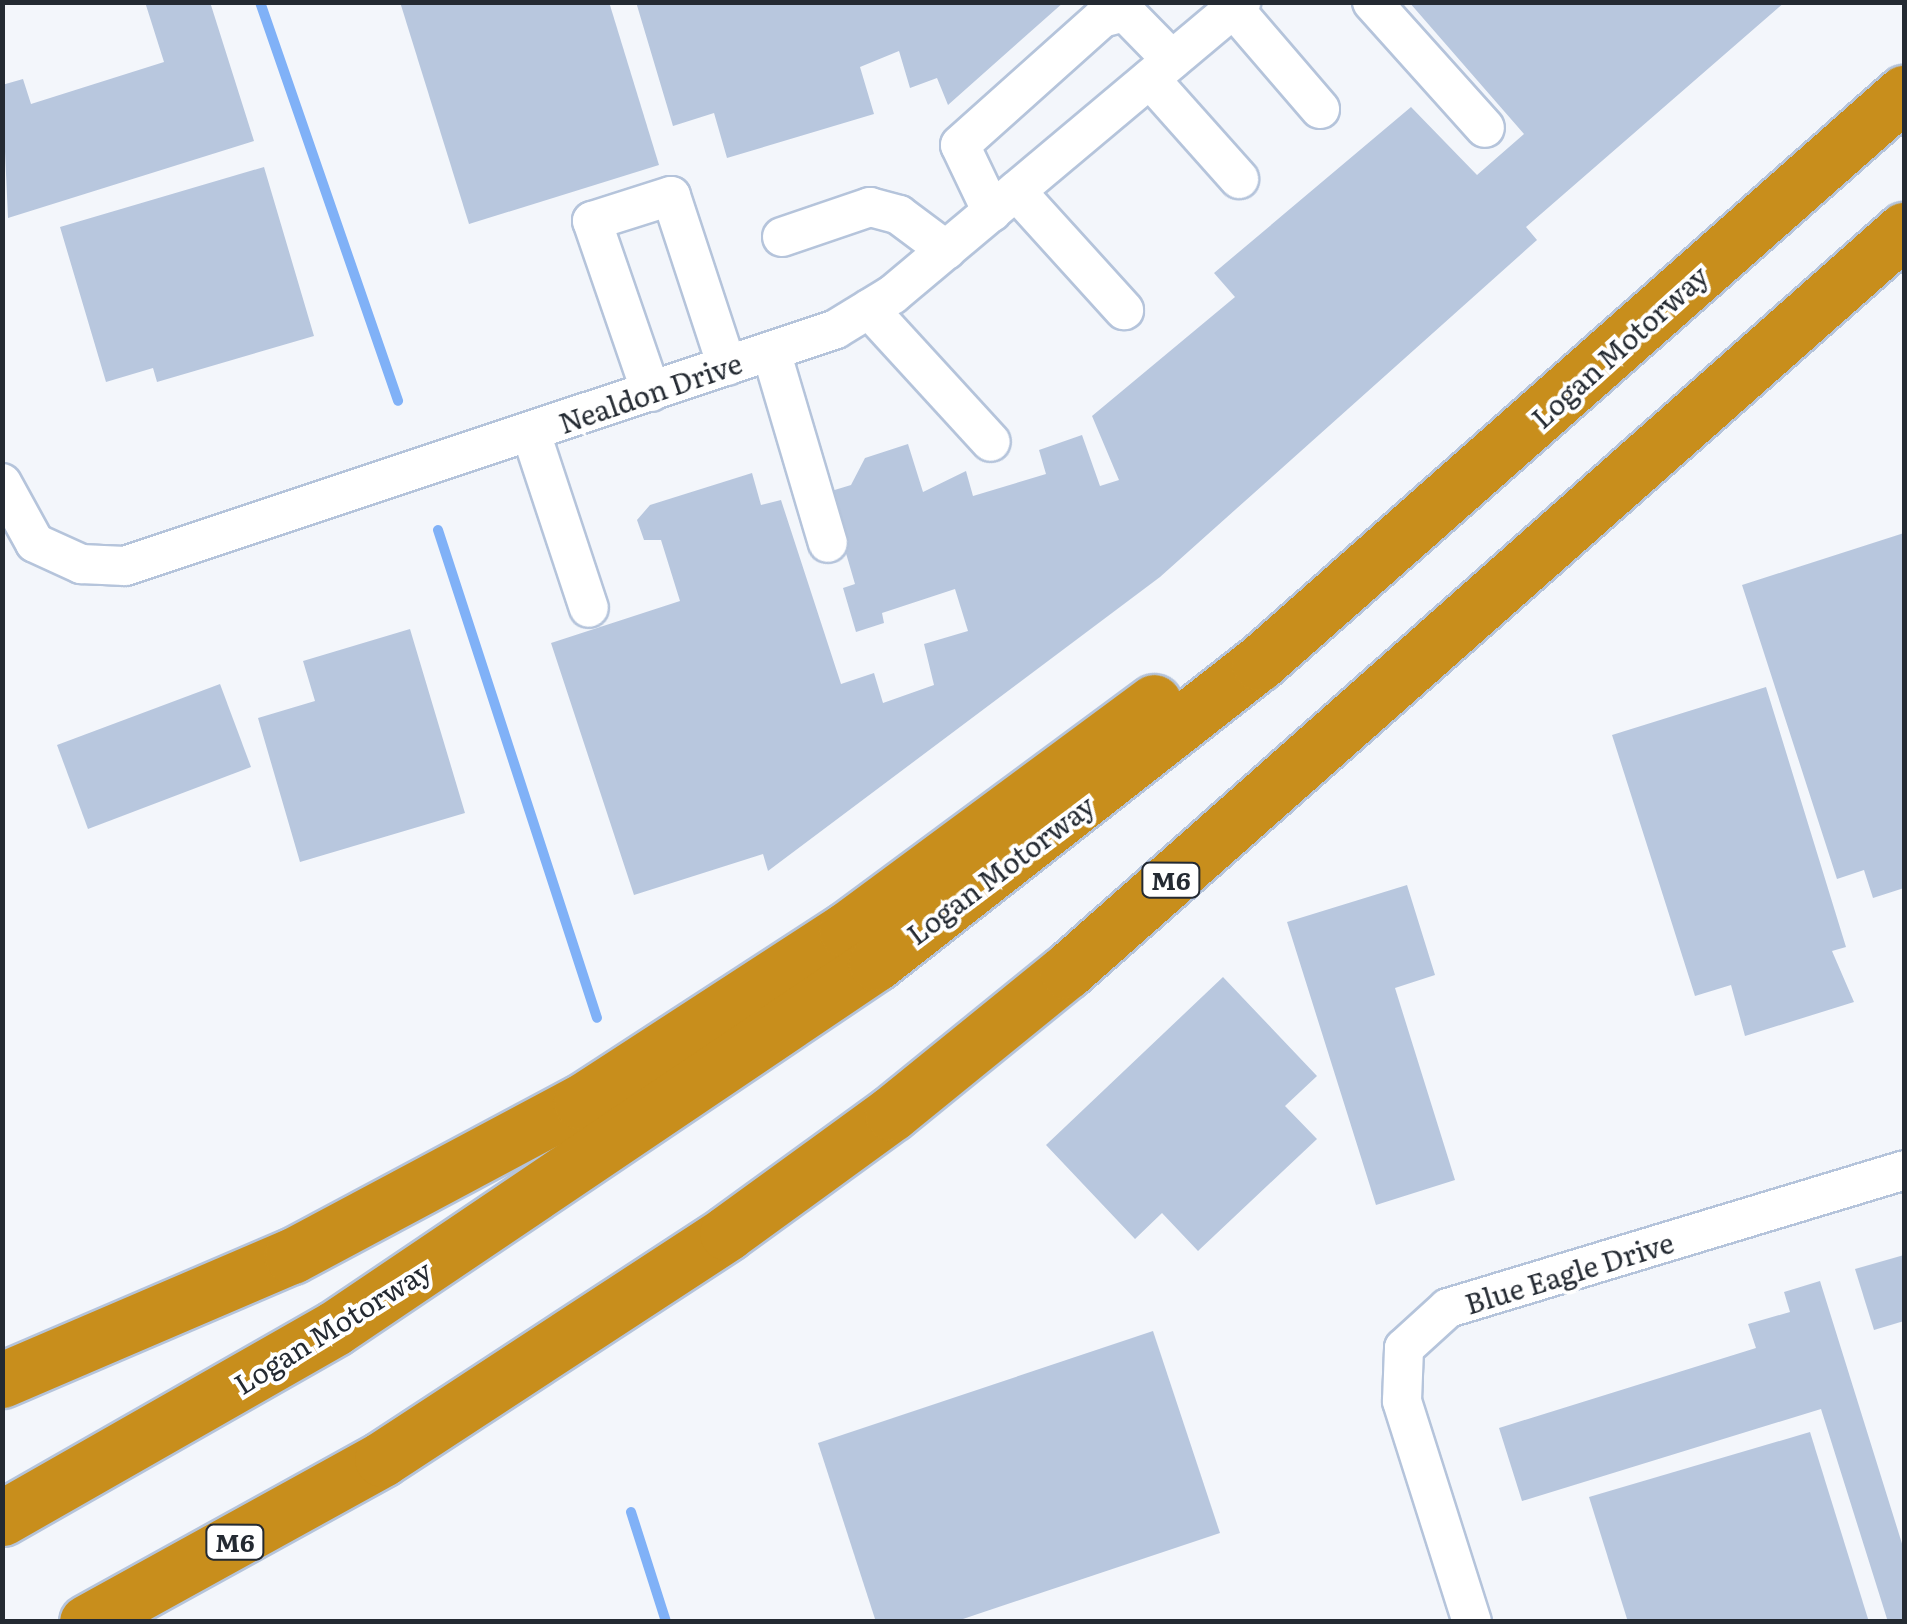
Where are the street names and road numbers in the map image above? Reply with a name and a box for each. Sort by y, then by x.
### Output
street label: Logan Motorway [1524,258,1714,434]
street label: Nealdon Drive [554,345,746,439]
street label: Logan Motorway [900,788,1100,950]
road number: M6 [1141,860,1201,900]
street label: Blue Eagle Drive [1461,1224,1677,1320]
street label: Logan Motorway [227,1252,437,1400]
road number: M6 [205,1522,265,1562]

